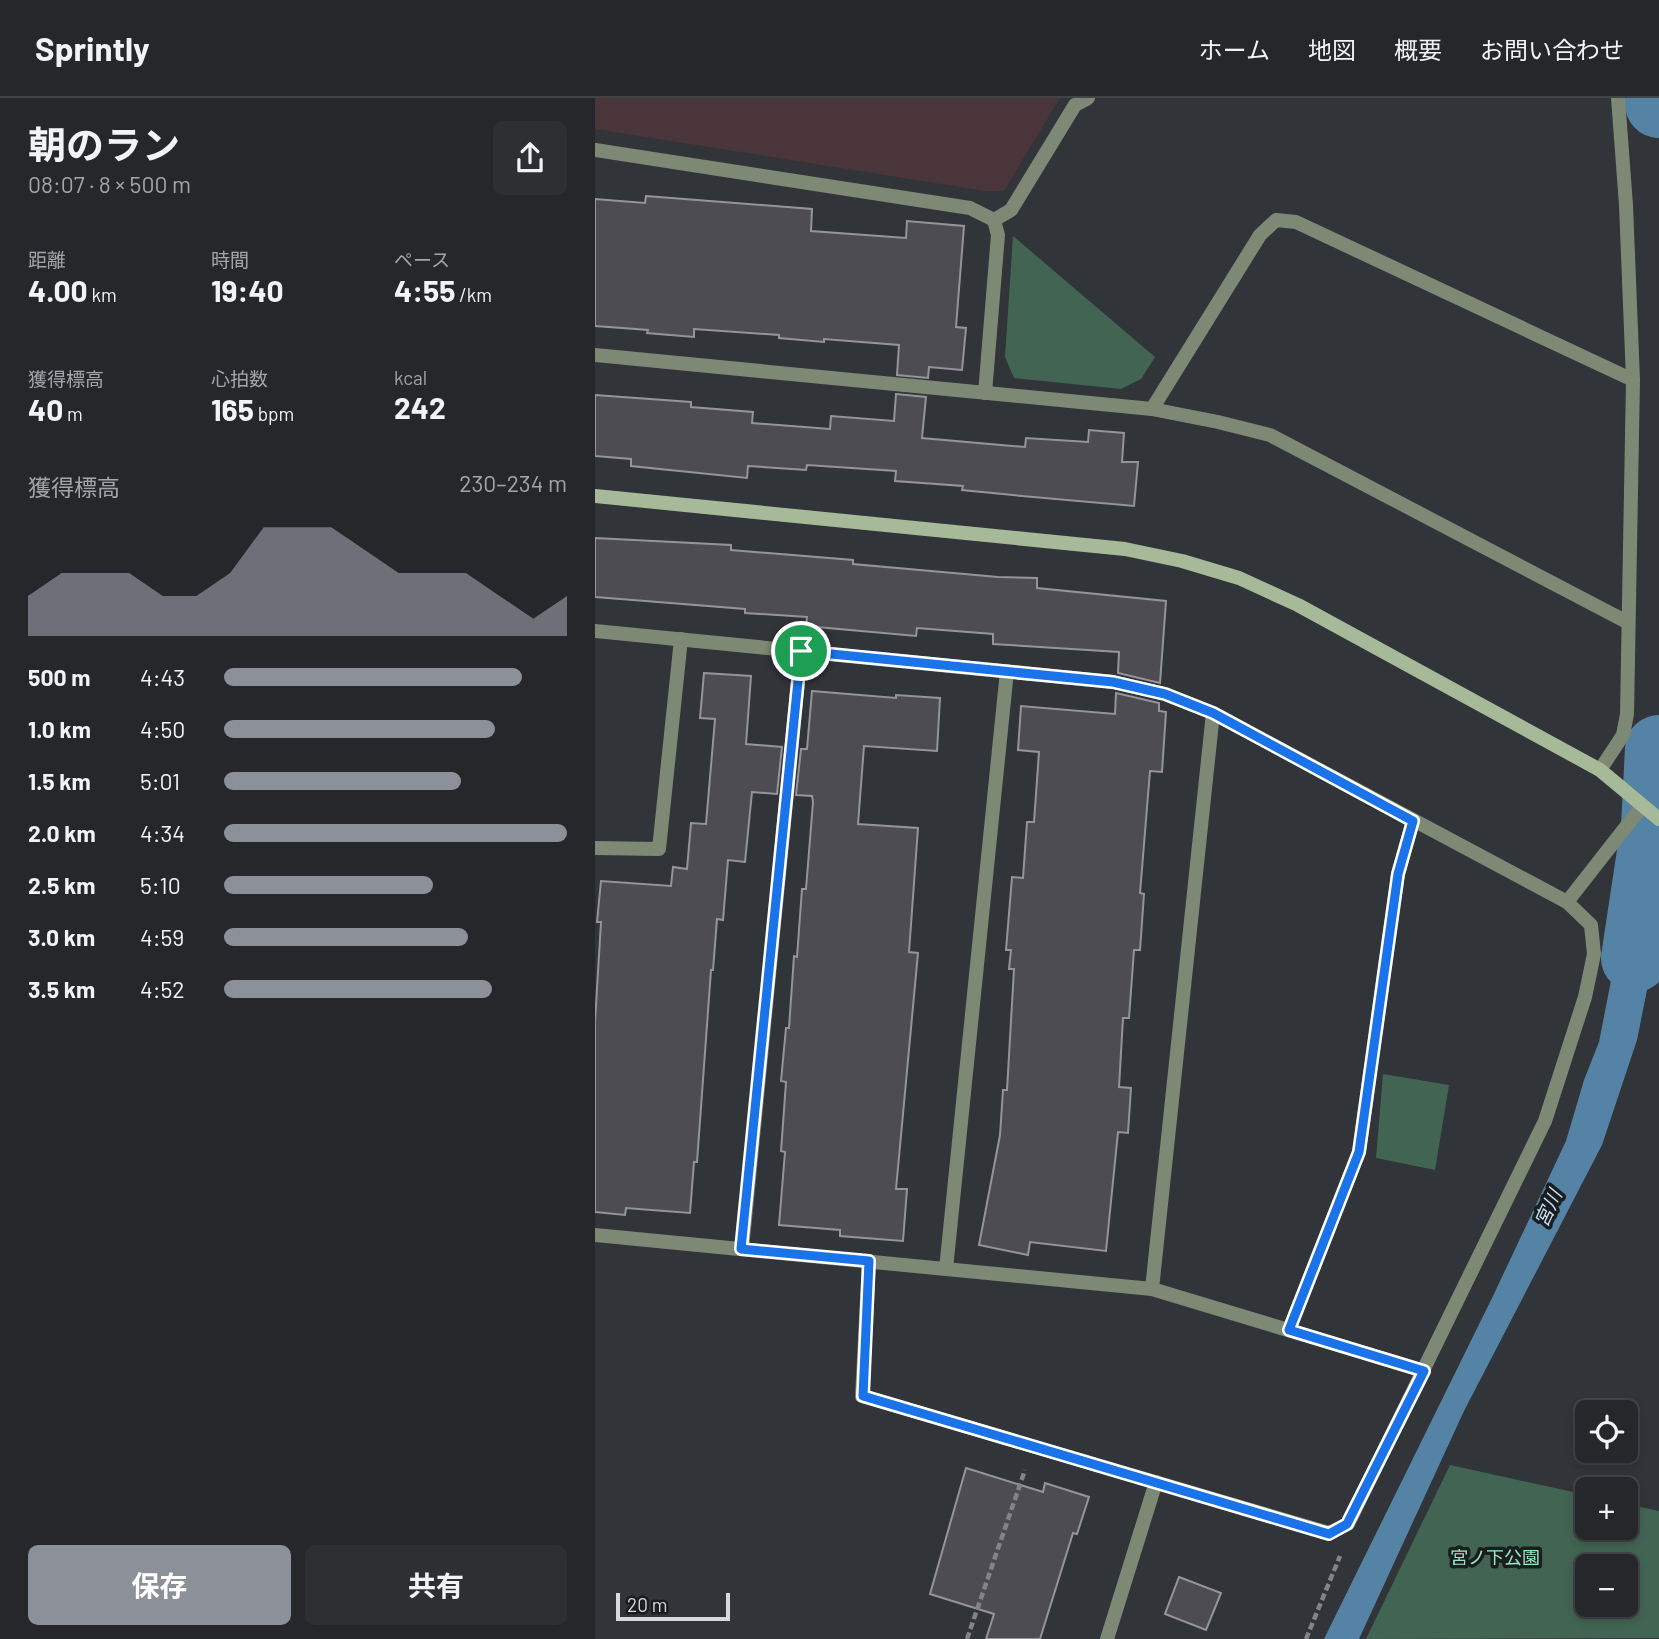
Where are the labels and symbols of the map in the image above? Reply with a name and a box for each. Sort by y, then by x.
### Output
pin [771,621,831,681]
water label: 宮川 [1529,1184,1567,1230]
park label: 宮ノ下公園 [1450,1546,1540,1568]
scale bar [616,1590,730,1622]

